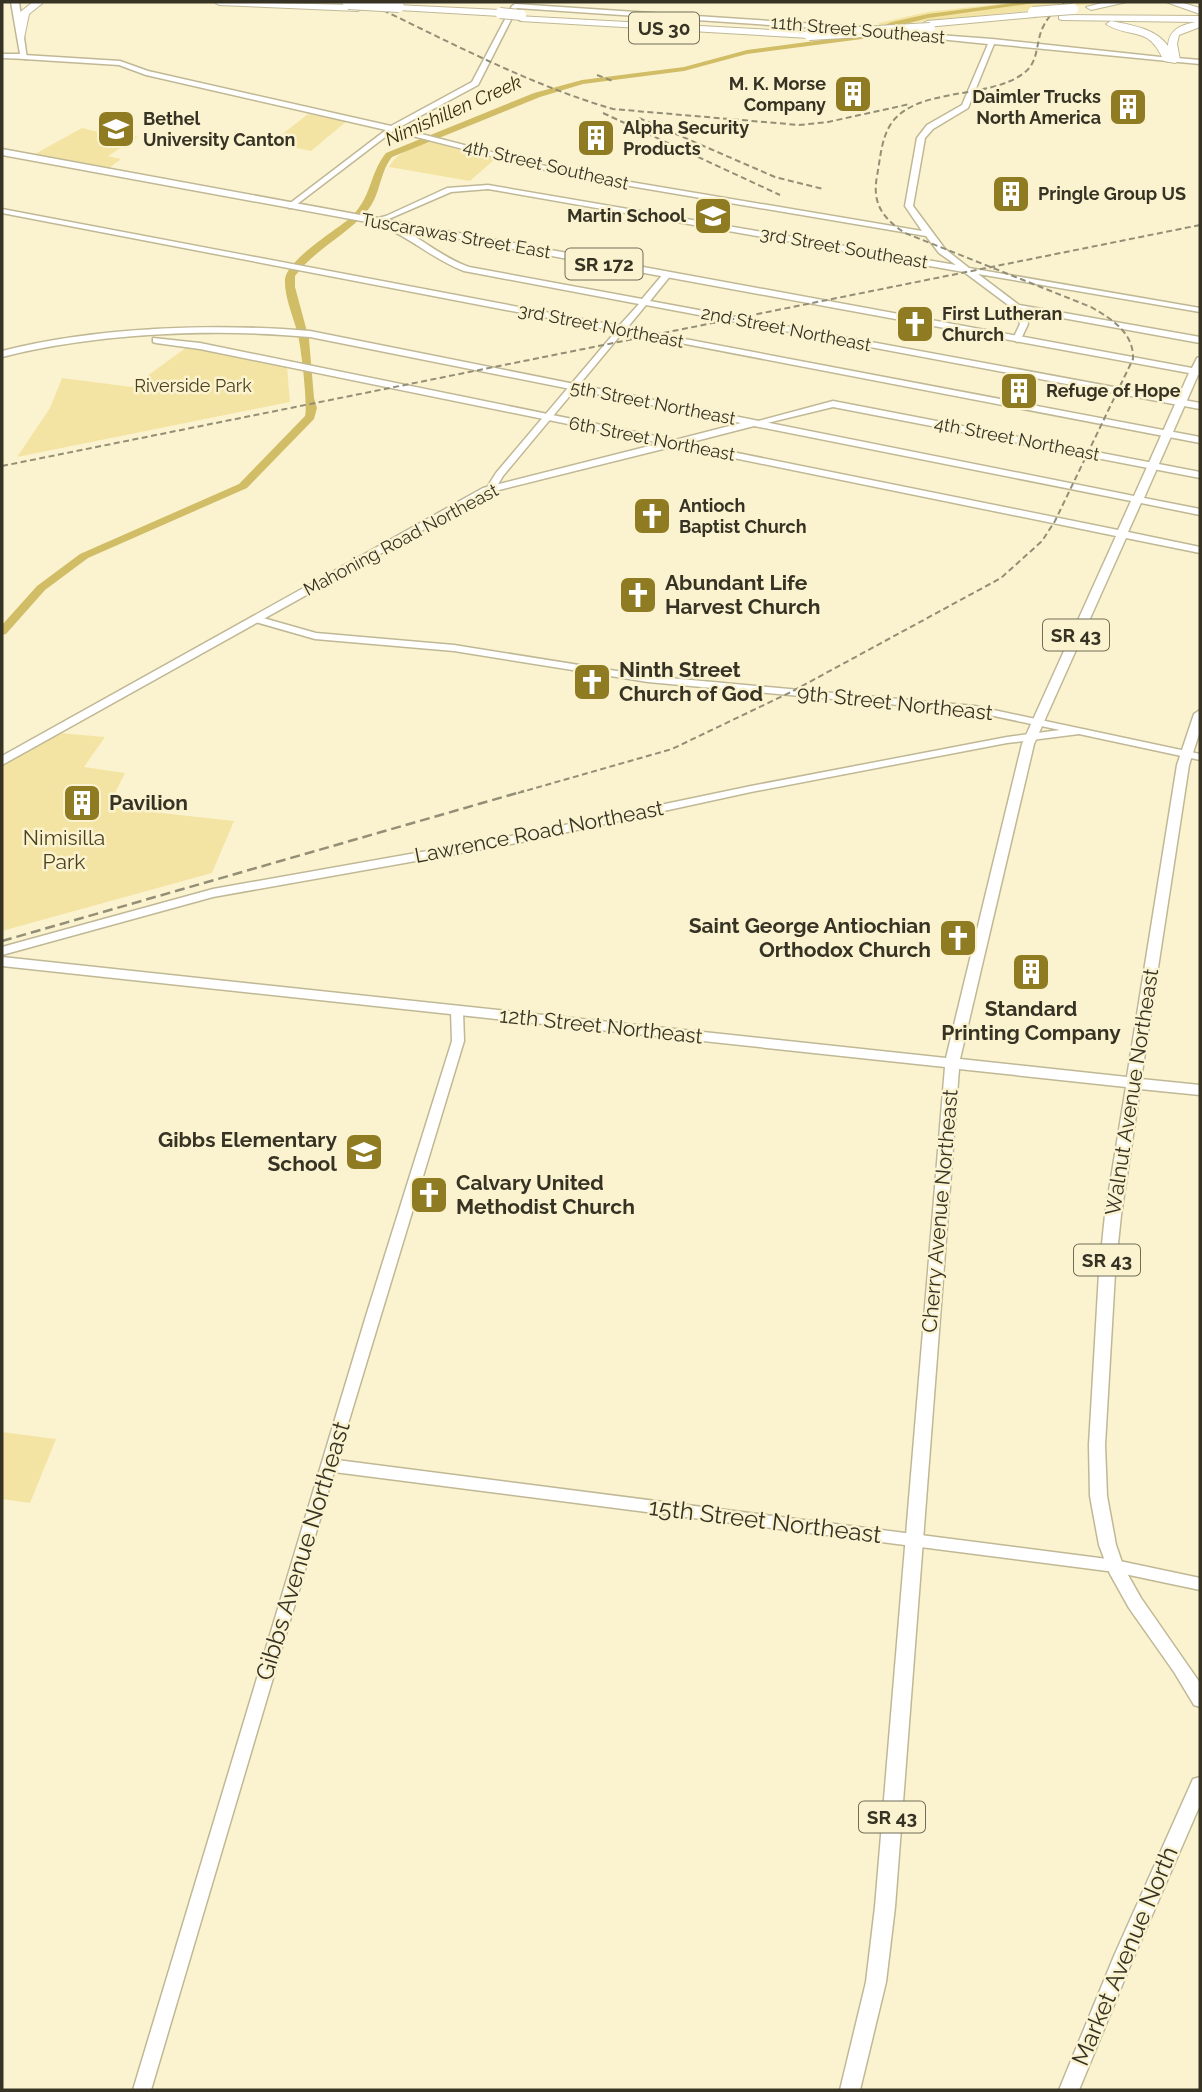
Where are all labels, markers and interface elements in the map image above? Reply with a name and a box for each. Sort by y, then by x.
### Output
street label: 11th Street Southeast [770,11,946,48]
road number: US 30 [629,12,699,44]
water label: Nimishillen Creek [381,70,525,150]
place label: M. K. Morse Company [729,73,826,115]
building icon: M. K. Morse Company [832,73,874,115]
place label: Daimler Trucks North America [972,86,1101,128]
building icon: Daimler Trucks North America [1107,86,1149,128]
school or university icon: Bethel University Canton [95,108,137,150]
place label: Bethel University Canton [143,108,295,150]
building icon: Alpha Security Products [575,117,617,159]
place label: Alpha Security Products [623,117,749,159]
street label: 4th Street Southeast [461,135,631,194]
building icon: Pringle Group US [990,173,1032,215]
place label: Pringle Group US [1038,183,1186,204]
school or university icon: Martin School [692,195,734,237]
place label: Martin School [567,205,686,226]
street label: Tuscarawas Street East [360,209,552,262]
street label: 3rd Street Southeast [759,222,930,273]
road number: SR 172 [566,248,642,280]
street label: 3rd Street Northeast [516,299,686,352]
street label: 2nd Street Northeast [699,302,873,355]
church icon: First Lutheran Church [894,303,936,345]
place label: First Lutheran Church [942,303,1062,345]
building icon: Refuge of Hope [998,370,1040,412]
park label: Riverside Park [134,375,252,396]
street label: 5th Street Northeast [569,376,737,429]
place label: Refuge of Hope [1046,380,1181,401]
street label: 6th Street Northeast [567,412,737,465]
street label: 4th Street Northeast [933,412,1101,465]
street label: Mahoning Road Northeast [300,479,502,600]
church icon: Antioch Baptist Church [631,495,673,537]
place label: Antioch Baptist Church [679,495,807,537]
place label: Abundant Life Harvest Church [665,570,820,619]
church icon: Abundant Life Harvest Church [617,574,659,616]
road number: SR 43 [1043,620,1109,650]
place label: Ninth Street Church of God [619,657,763,706]
church icon: Ninth Street Church of God [571,661,613,703]
street label: 9th Street Northeast [796,680,994,725]
building icon: Pavilion [61,782,103,824]
place label: Pavilion [109,790,188,815]
street label: Lawrence Road Northeast [412,795,665,868]
park label: Nimisilla Park [23,825,105,874]
place label: Saint George Antiochian Orthodox Church [689,913,931,962]
church icon: Saint George Antiochian Orthodox Church [937,917,979,959]
building icon: Standard Printing Company [1010,951,1052,993]
street label: Walnut Avenue Northeast [1100,967,1163,1217]
place label: Standard Printing Company [941,996,1121,1045]
street label: 12th Street Northeast [498,1002,704,1049]
street label: Cherry Avenue Northeast [916,1088,963,1334]
place label: Gibbs Elementary School [158,1127,337,1176]
school or university icon: Gibbs Elementary School [343,1131,385,1173]
place label: Calvary United Methodist Church [456,1170,635,1219]
church icon: Calvary United Methodist Church [408,1174,450,1216]
road number: SR 43 [1074,1244,1140,1276]
street label: Gibbs Avenue Northeast [249,1418,356,1684]
street label: 15th Street Northeast [647,1492,883,1549]
road number: SR 43 [859,1801,925,1832]
street label: Market Avenue North [1065,1842,1184,2070]

